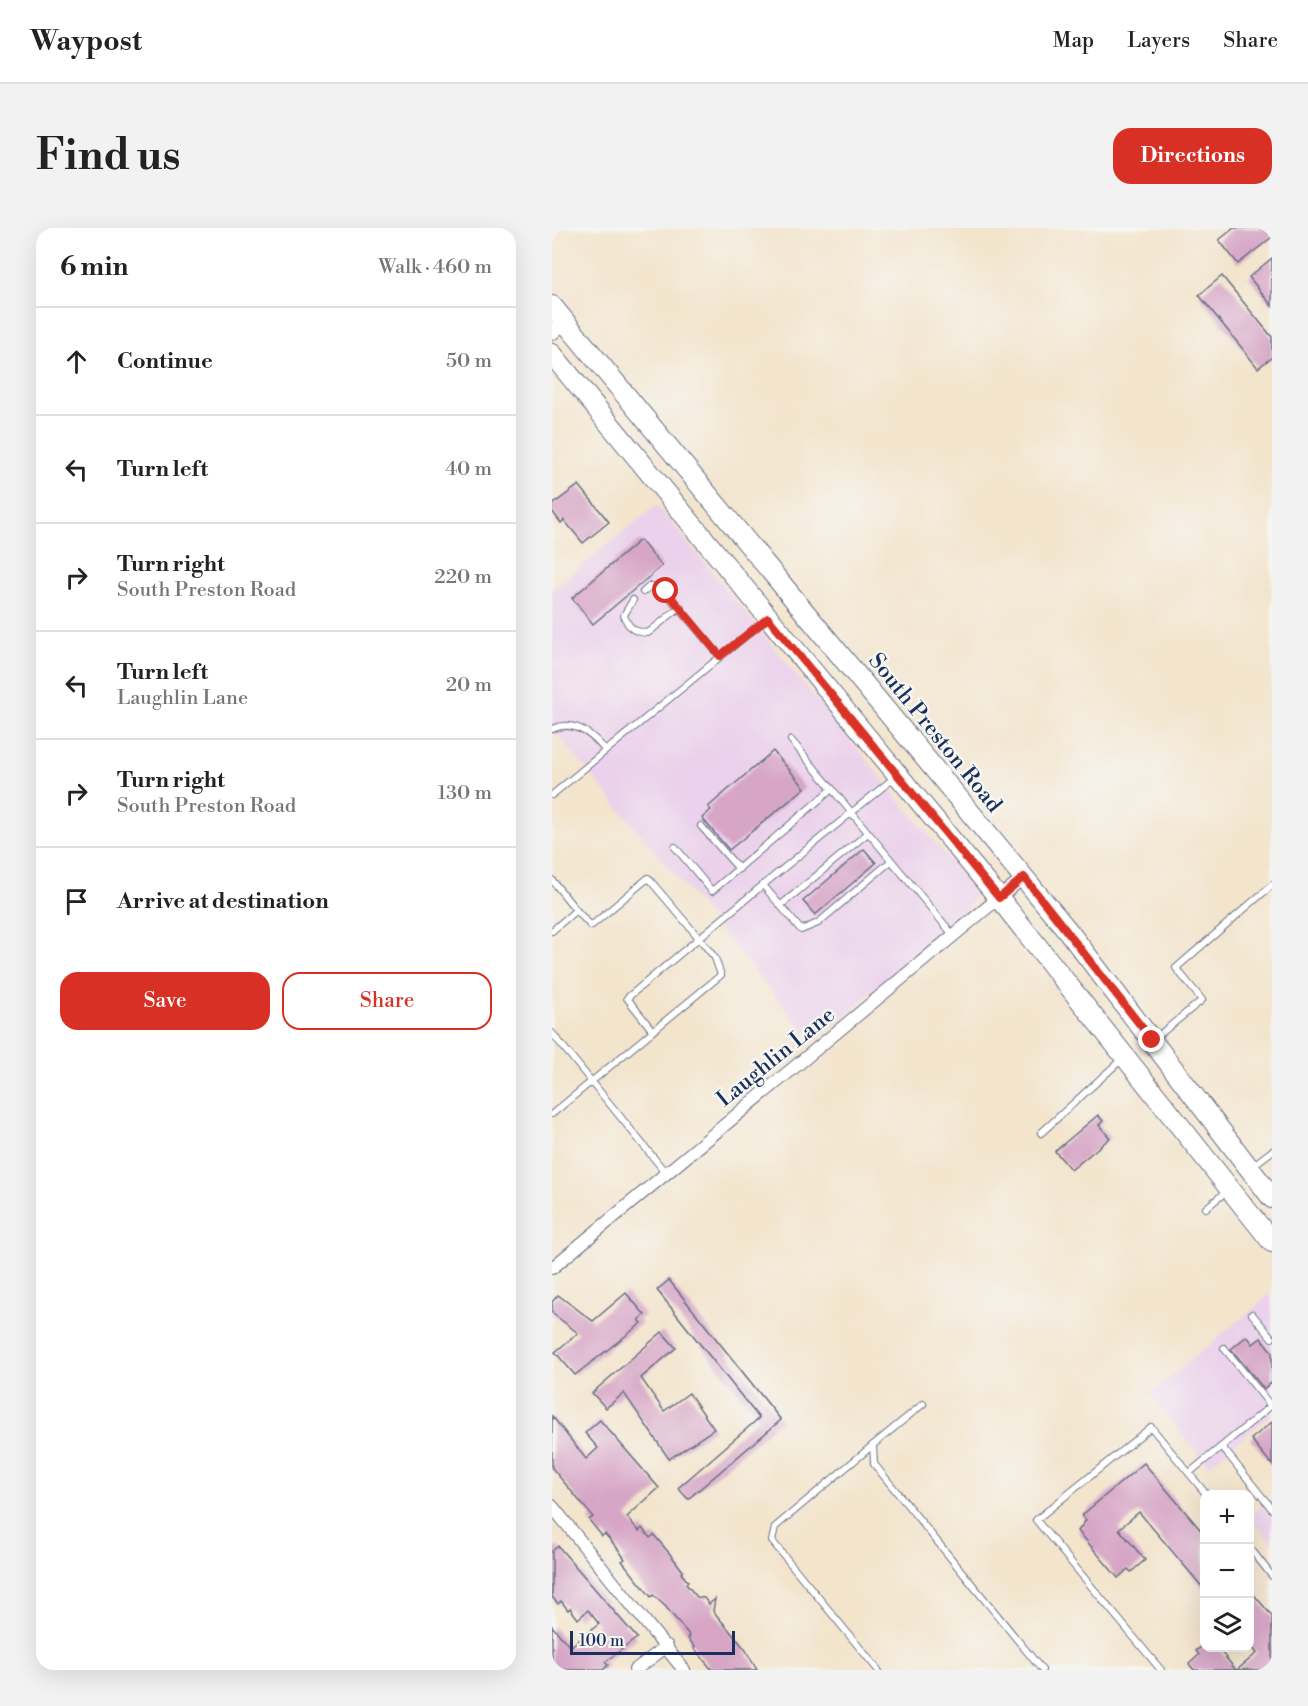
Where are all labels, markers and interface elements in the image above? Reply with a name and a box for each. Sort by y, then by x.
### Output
text: Waypost [30,24,142,59]
text: Map [1053,28,1094,54]
text: Layers [1127,28,1190,54]
text: Share [1223,28,1278,54]
button: Directions [1113,128,1272,184]
text: Find us [36,130,180,183]
text: 6 min [60,251,128,283]
text: Walk · 460 m [378,255,492,280]
icon: ahead [60,345,93,378]
text: Continue [117,348,213,375]
text: 50 m [446,349,492,374]
icon: left [60,453,93,486]
text: Turn left [117,456,208,483]
text: 40 m [445,457,492,482]
text: Turn right [117,551,225,578]
icon: right [60,561,93,594]
text: 220 m [434,565,492,590]
route start [652,577,678,603]
text: South Preston Road [117,578,296,603]
street label: South Preston Road [862,648,1008,818]
text: Turn left [117,659,208,686]
icon: left [60,669,93,702]
text: 20 m [446,673,492,698]
text: Laughlin Lane [117,686,248,711]
text: Turn right [117,767,225,794]
icon: right [60,777,93,810]
text: 130 m [437,781,492,806]
text: South Preston Road [117,794,296,819]
icon: arrive [60,885,93,918]
text: Arrive at destination [117,888,329,915]
button: Save [60,972,270,1030]
button: Share [282,972,492,1030]
street label: Laughlin Lane [711,1001,840,1113]
route end [1138,1026,1164,1052]
map controls [1200,1490,1254,1652]
button: + [1200,1490,1254,1544]
button: − [1200,1544,1254,1598]
button: layers [1200,1598,1254,1652]
scale bar [570,1628,735,1656]
text: 100 m [579,1631,624,1651]

